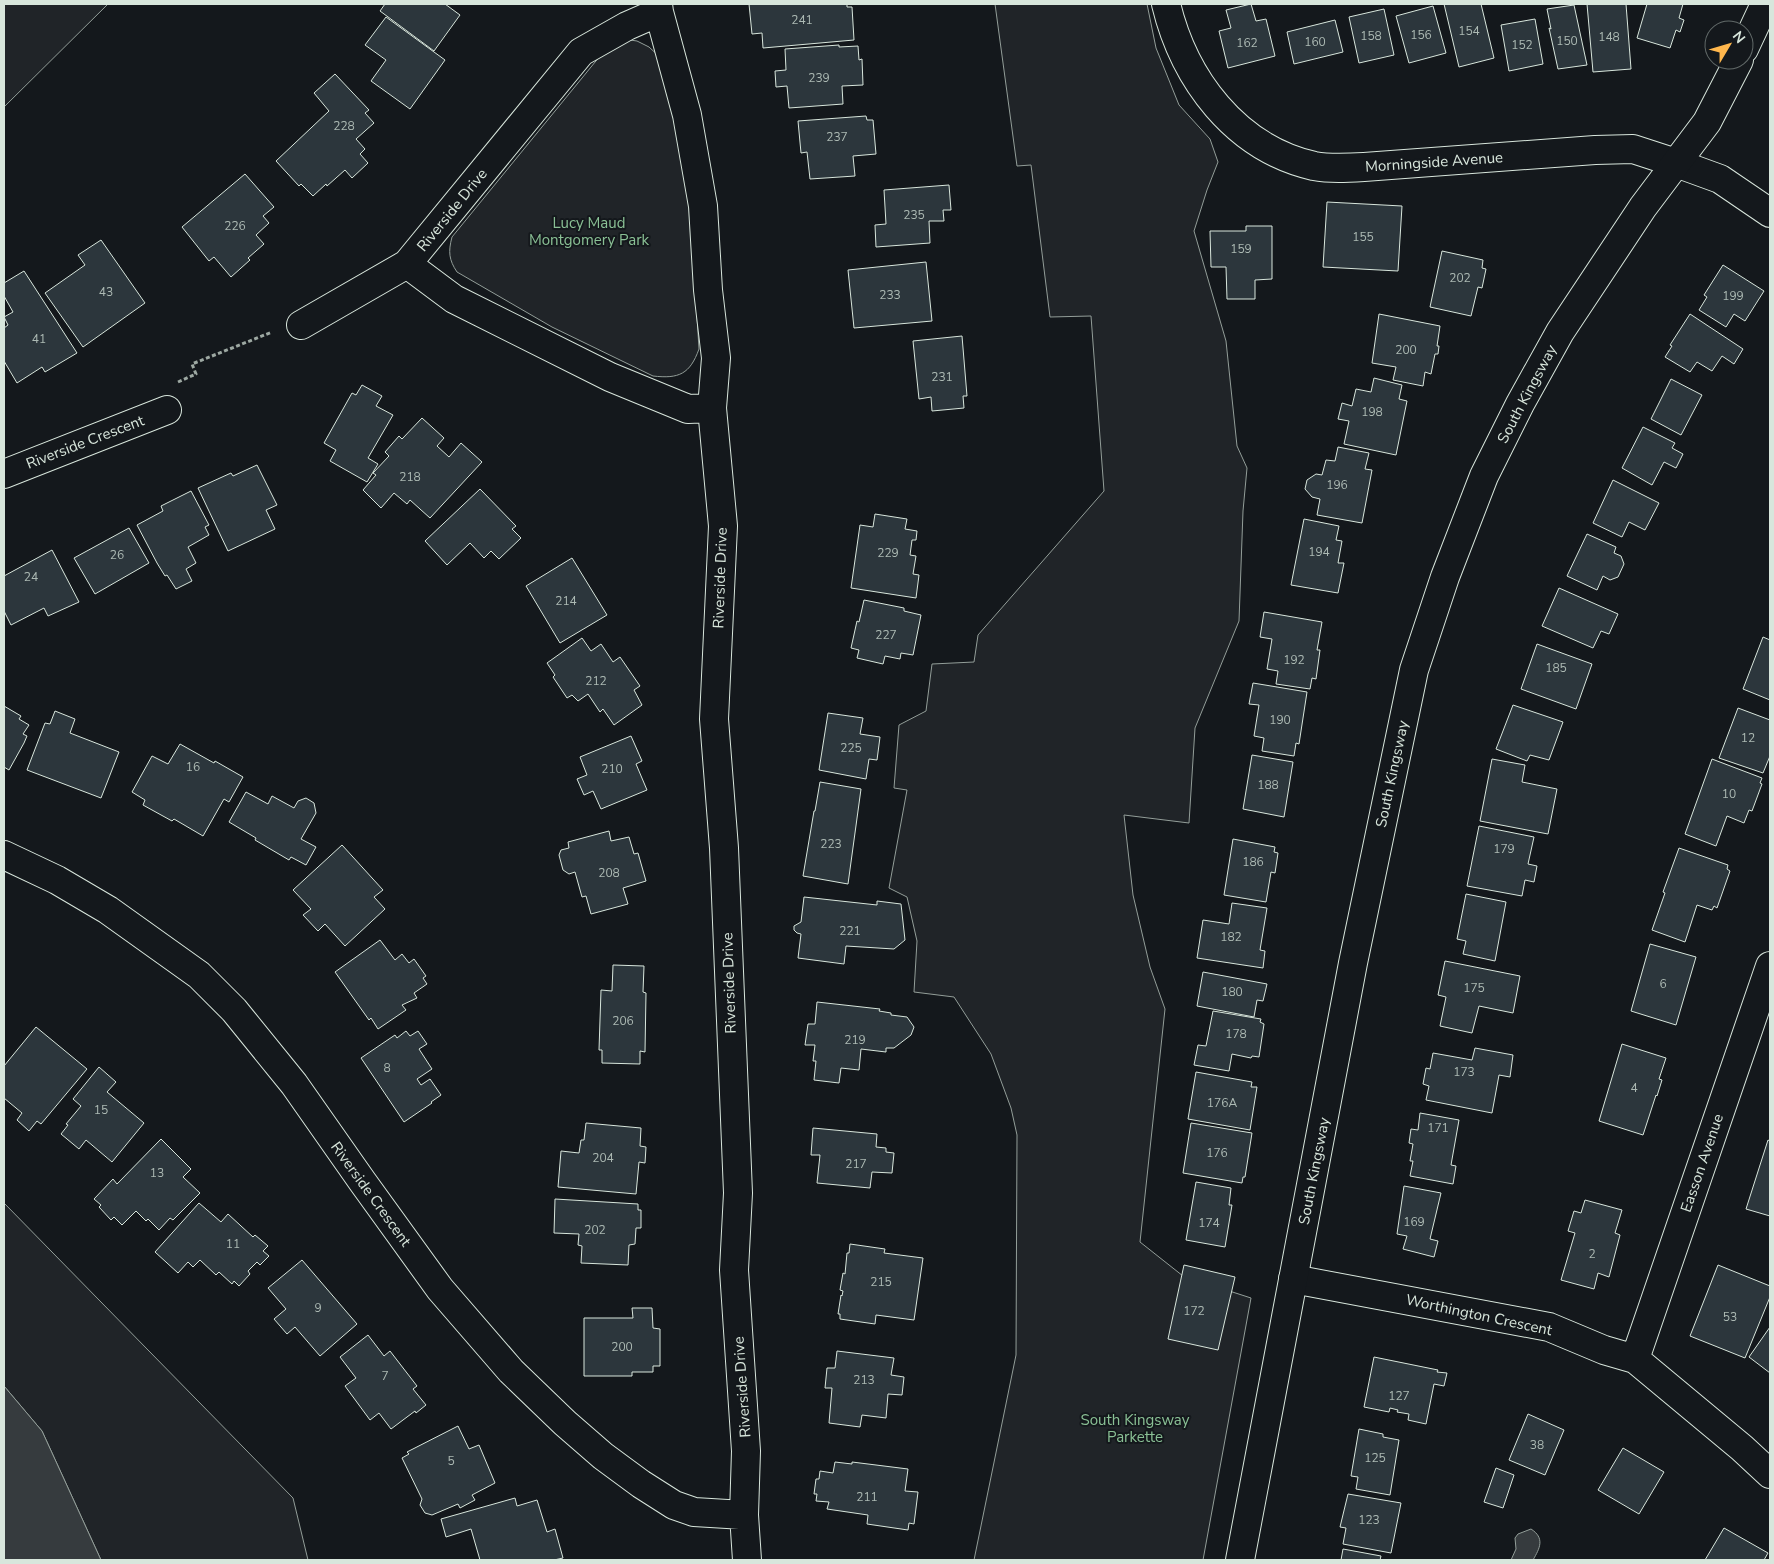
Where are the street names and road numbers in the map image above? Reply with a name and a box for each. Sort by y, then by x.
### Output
street label: Morningside Avenue [1364,147,1504,177]
street label: Riverside Drive [412,164,492,256]
street label: South Kingsway [1493,341,1562,447]
street label: Riverside Crescent [23,410,148,474]
street label: Riverside Drive [708,527,732,629]
street label: South Kingsway [1371,718,1413,829]
street label: Riverside Drive [717,932,741,1034]
street label: Easson Avenue [1676,1111,1728,1215]
street label: South Kingsway [1294,1115,1334,1226]
street label: Riverside Crescent [326,1138,416,1251]
street label: Worthington Crescent [1404,1290,1555,1340]
street label: Riverside Drive [728,1336,756,1438]

